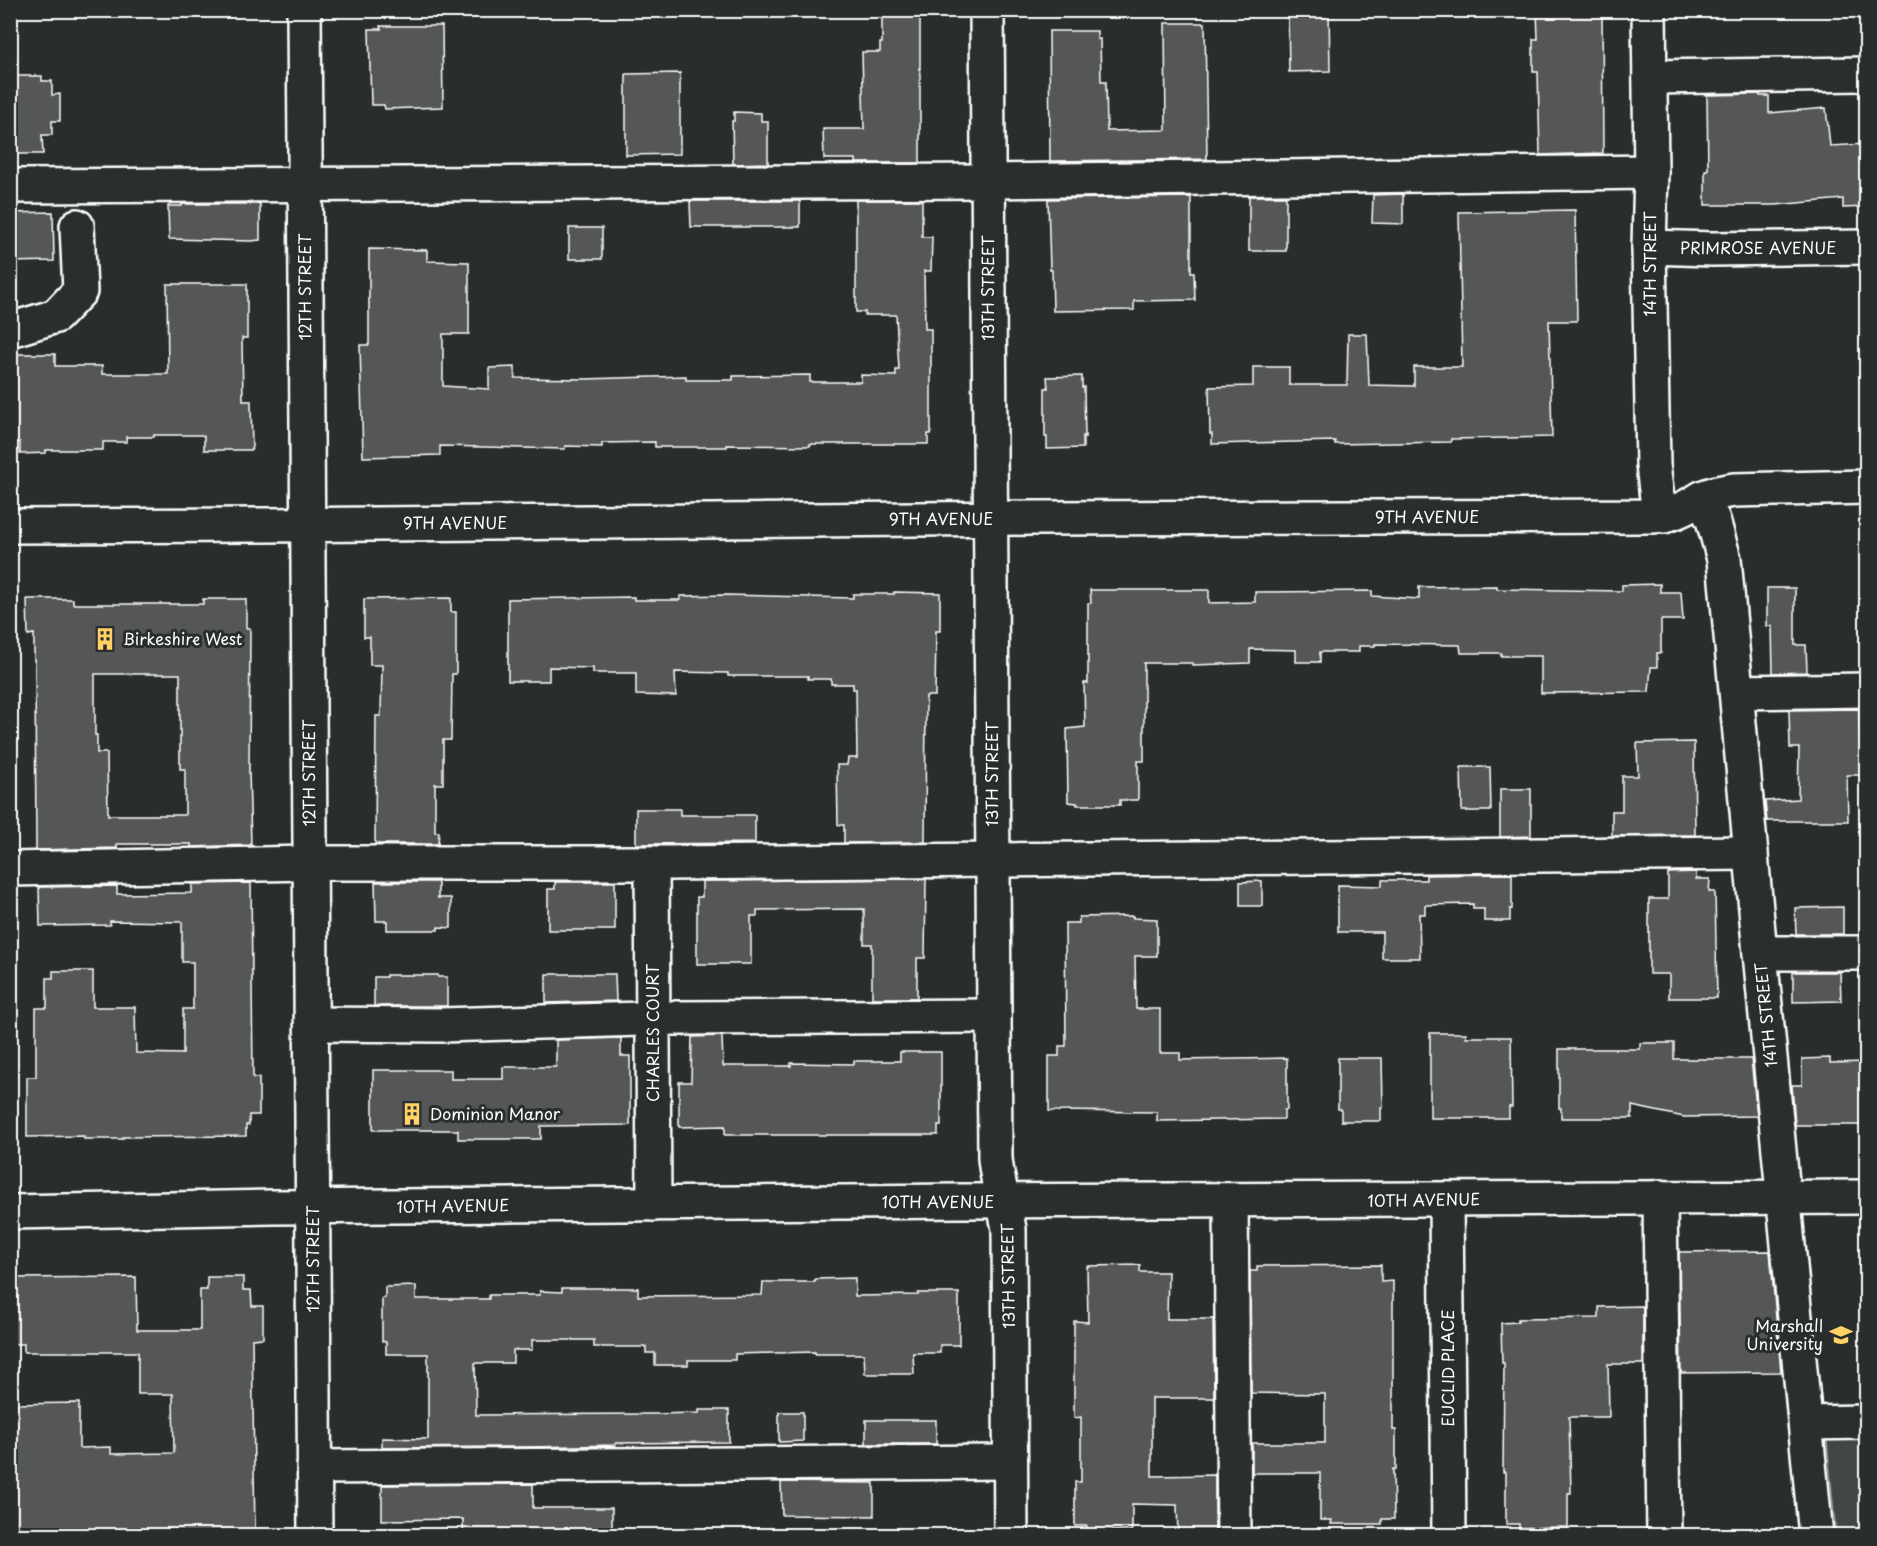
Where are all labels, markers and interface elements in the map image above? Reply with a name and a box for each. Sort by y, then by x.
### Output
street label: 14TH STREET [1637,211,1661,316]
street label: 12TH STREET [292,233,316,341]
street label: 13TH STREET [975,235,999,341]
street label: PRIMROSE AVENUE [1680,235,1836,259]
street label: 9TH AVENUE [1375,504,1479,528]
street label: 9TH AVENUE [889,506,993,530]
street label: 9TH AVENUE [403,510,507,534]
building icon: Birkeshire West [92,626,118,652]
place label: Birkeshire West [123,626,243,650]
street label: 12TH STREET [296,719,320,827]
street label: 13TH STREET [979,721,1003,827]
street label: 14TH STREET [1748,961,1782,1069]
street label: CHARLES COURT [640,964,664,1102]
building icon: Dominion Manor [399,1101,425,1127]
place label: Dominion Manor [430,1101,561,1125]
street label: 10TH AVENUE [1368,1186,1480,1212]
street label: 10TH AVENUE [882,1189,994,1213]
street label: 10TH AVENUE [397,1192,509,1218]
street label: 12TH STREET [300,1205,324,1313]
street label: 13TH STREET [994,1223,1020,1329]
street label: EUCLID PLACE [1435,1310,1459,1426]
place label: Marshall University [1746,1313,1823,1355]
school or university icon: Marshall University [1828,1322,1854,1348]

